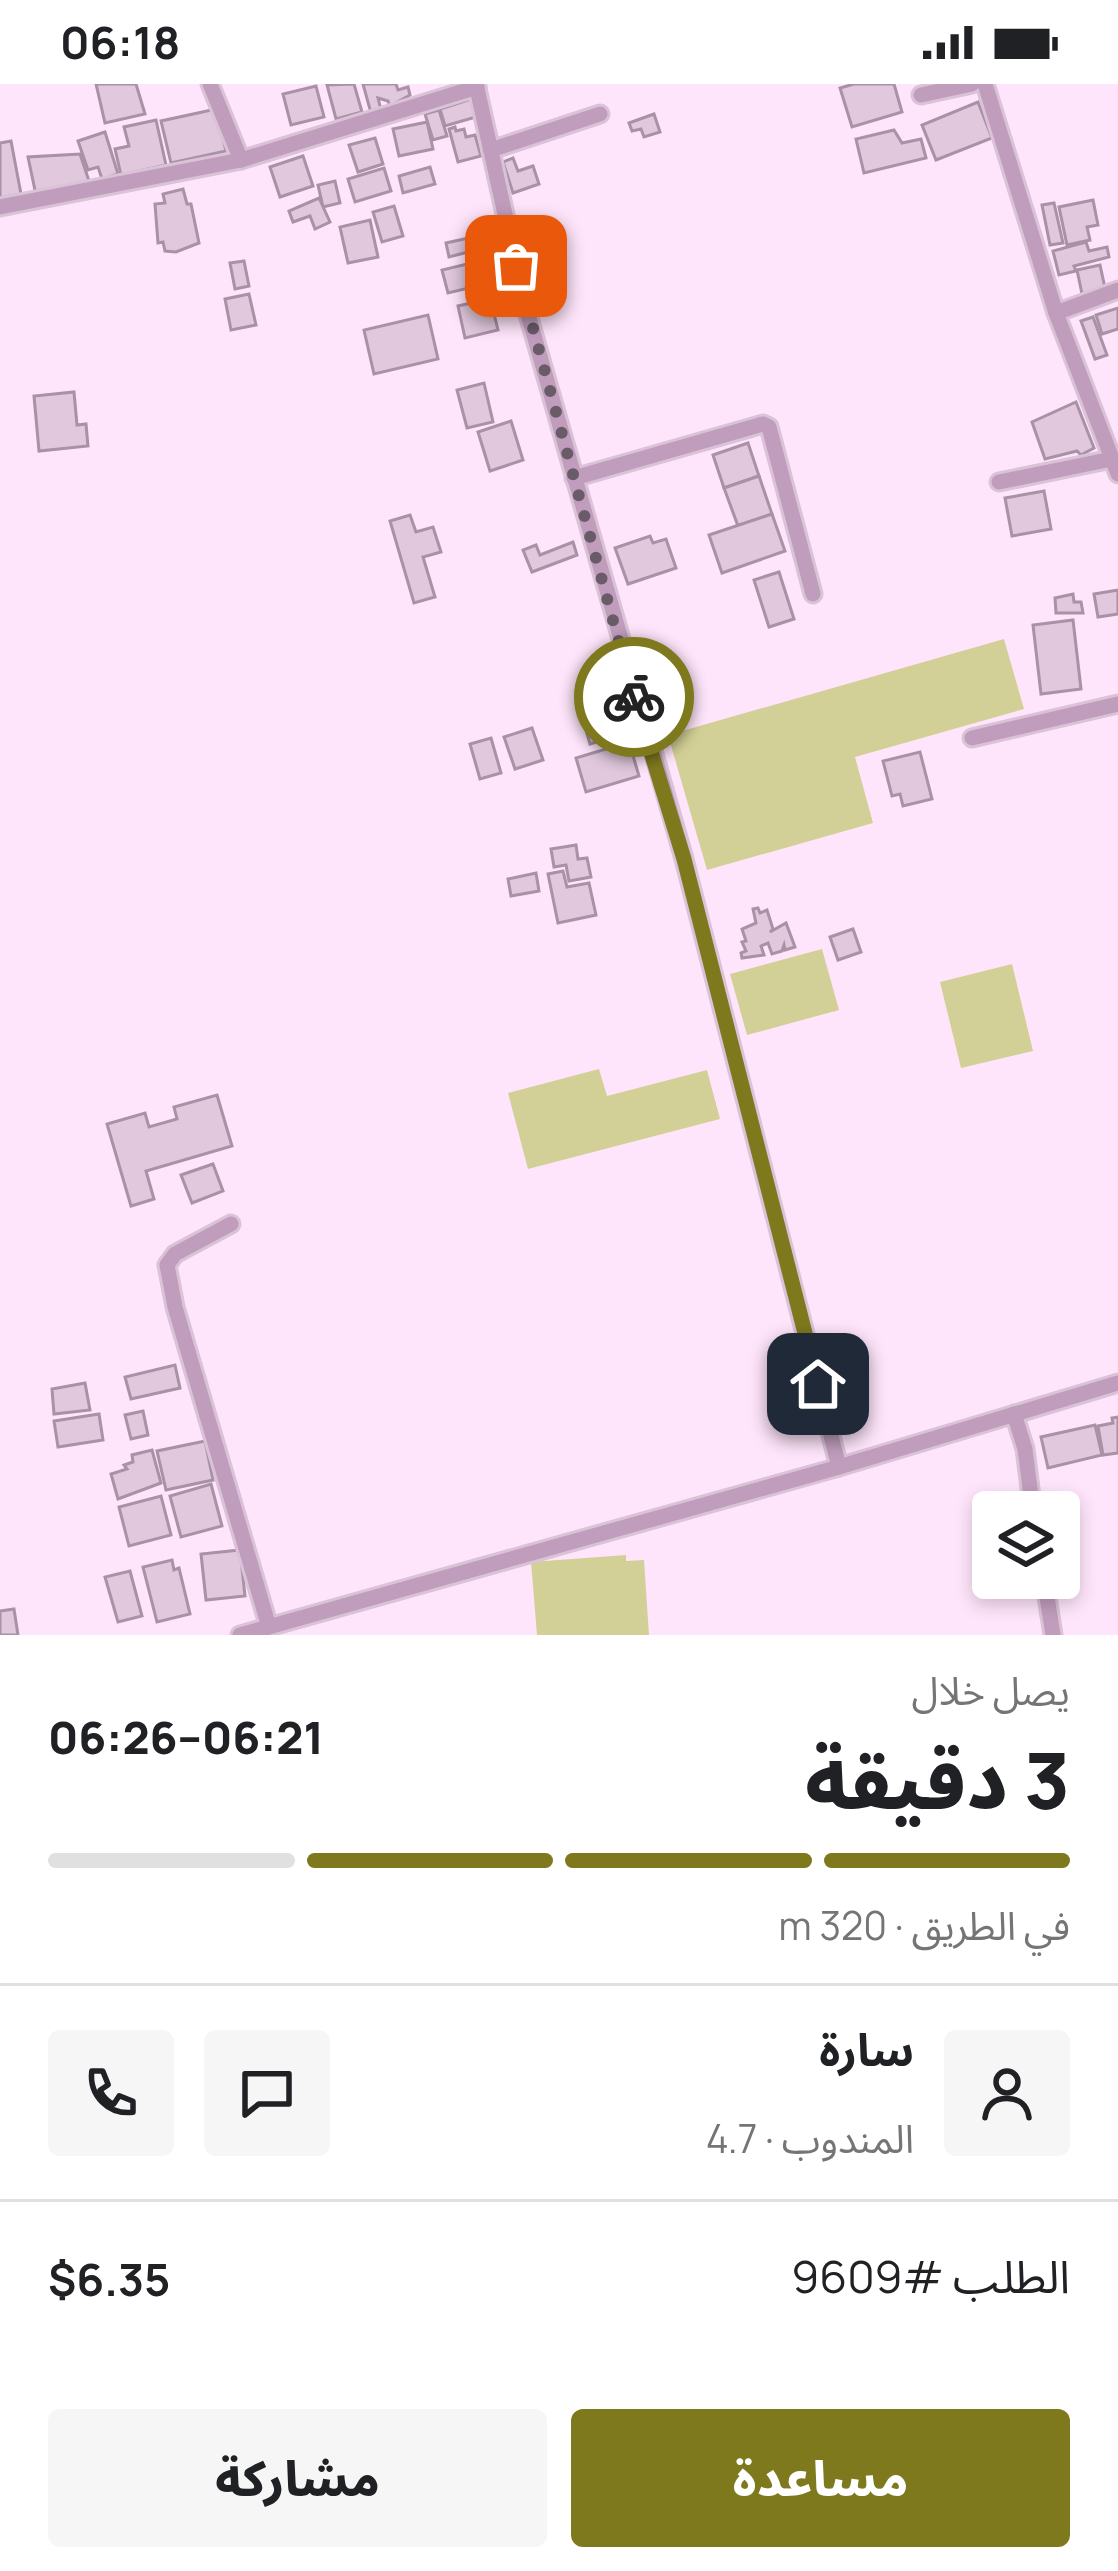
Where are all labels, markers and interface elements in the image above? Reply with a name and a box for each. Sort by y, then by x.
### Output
text: 06:18 [60,11,180,73]
pin [465,215,567,317]
icon: bag [483,233,549,299]
courier [574,637,694,757]
icon: bike [601,664,667,730]
pin [767,1333,869,1435]
icon: home [785,1351,851,1417]
map controls [972,1491,1080,1599]
button: layers [972,1491,1080,1599]
text: يصل خلال [912,1663,1070,1717]
text: 06:21–06:26 [48,1706,324,1768]
text: 3 دقيقة [805,1726,1070,1832]
text: في الطريق · 320 m [779,1898,1070,1952]
text: سارة [819,2018,914,2080]
button: phone [48,2030,174,2156]
button: chat [204,2030,330,2156]
button: person [944,2030,1070,2156]
text: المندوب · 4.7 [706,2111,914,2165]
text: الطلب #9609 [791,2245,1070,2307]
text: $6.35 [48,2248,170,2310]
button: مشاركة [48,2409,547,2547]
button: مساعدة [571,2409,1070,2547]

